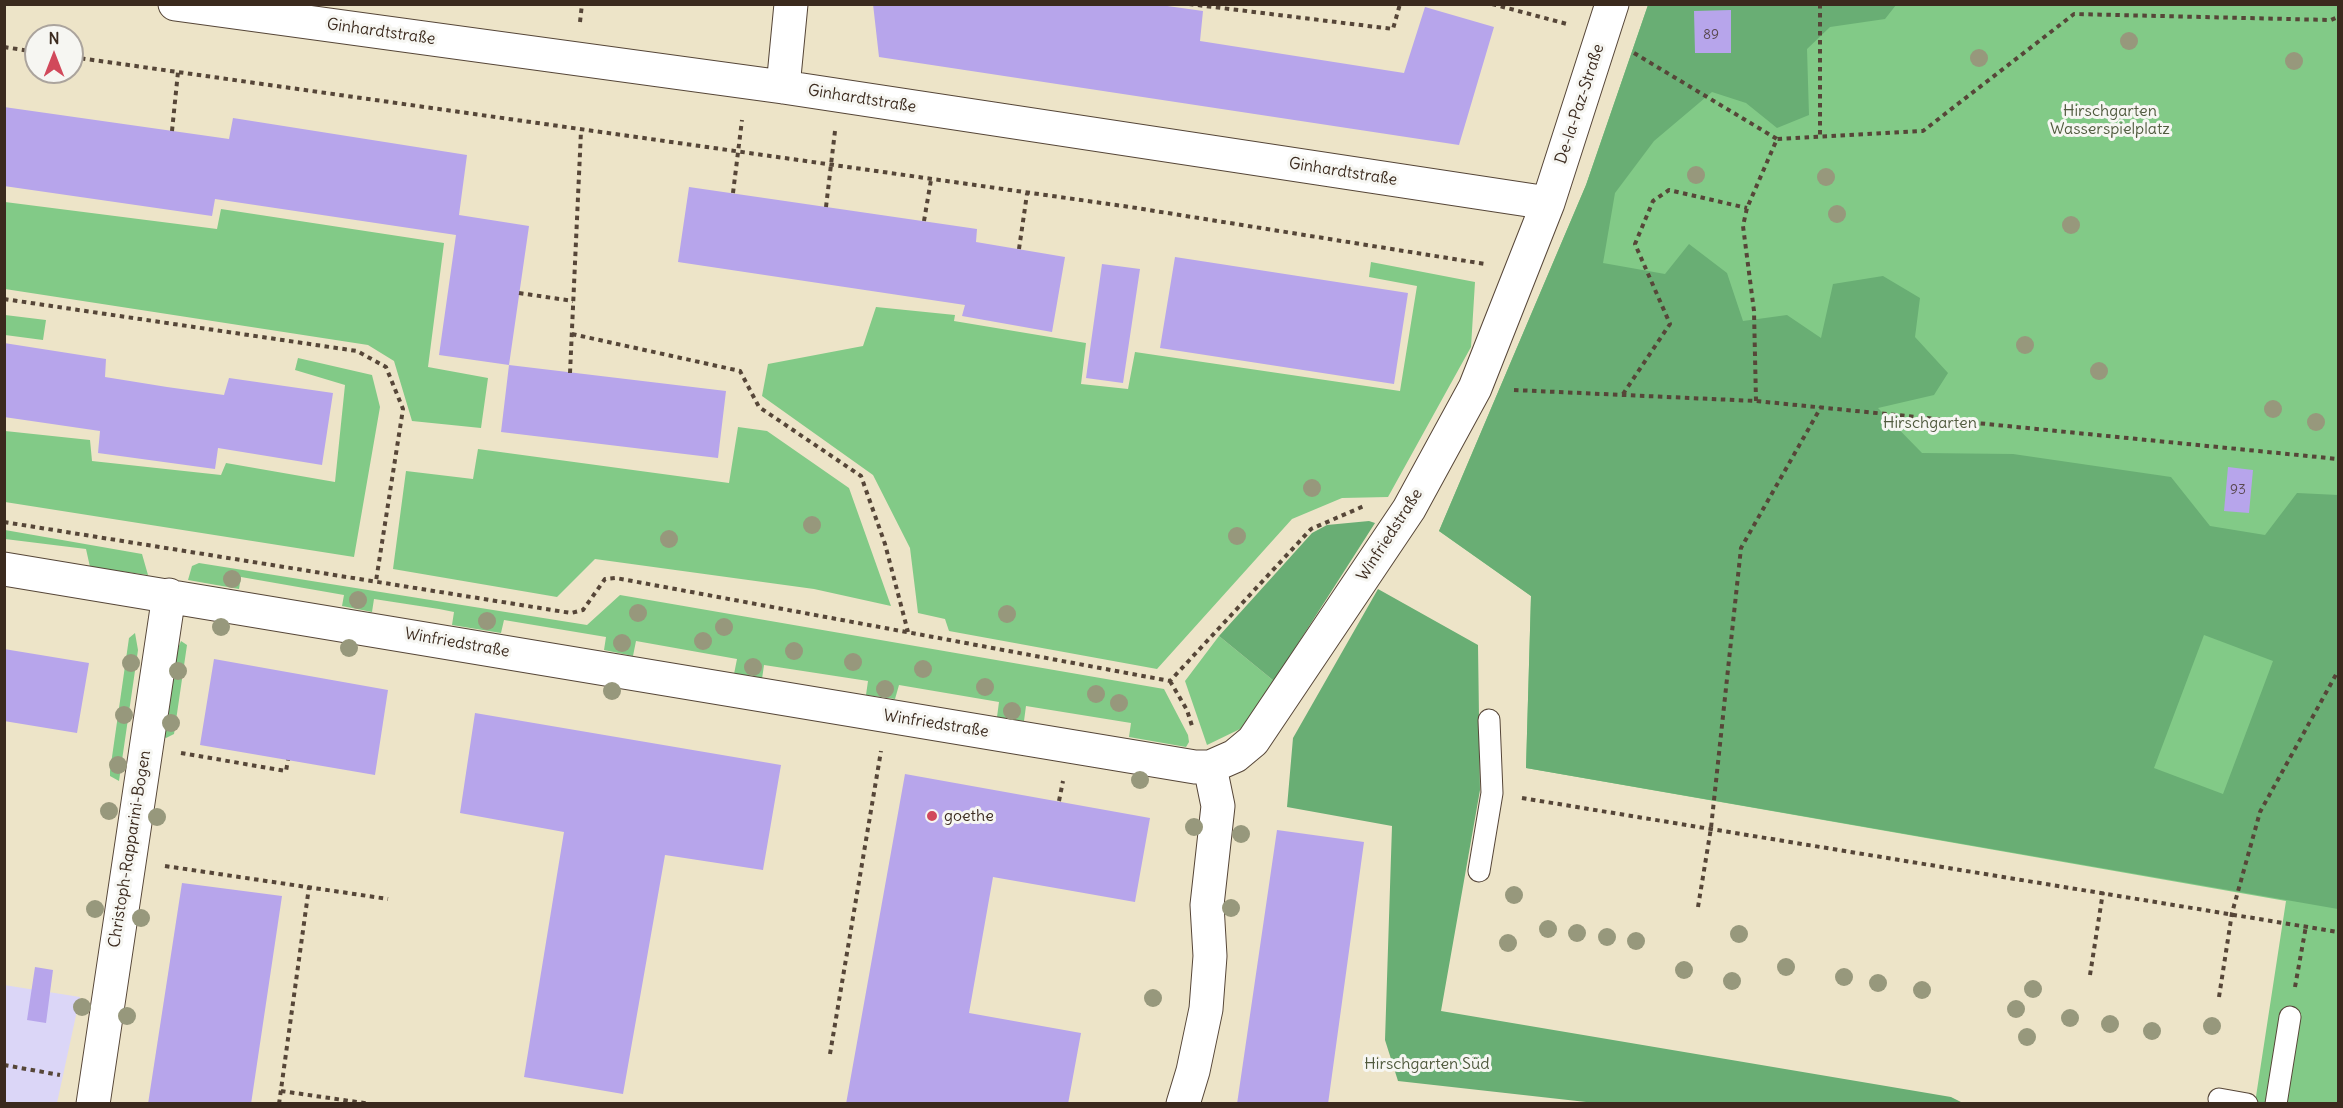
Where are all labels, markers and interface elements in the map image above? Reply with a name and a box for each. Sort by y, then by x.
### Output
street label: Ginhardtstraße [325,15,437,49]
north arrow [24,24,84,84]
house number: 89 [1703,27,1719,43]
text: N [48,28,60,48]
street label: De-la-Paz-Straße [1552,42,1608,166]
street label: Ginhardtstraße [806,81,918,117]
park label: Hirschgarten Wasserspielplatz [2050,101,2170,139]
street label: Ginhardtstraße [1287,154,1399,190]
park label: Hirschgarten [1883,413,1977,433]
house number: 93 [2230,482,2246,498]
street label: Winfriedstraße [1353,485,1427,585]
street label: Winfriedstraße [403,624,511,662]
street label: Winfriedstraße [882,706,990,742]
street label: Christoph-Rapparini-Bogen [105,749,155,949]
place label: goethe [944,806,994,826]
marker: goethe [925,809,939,823]
park label: Hirschgarten Süd [1364,1054,1490,1074]

